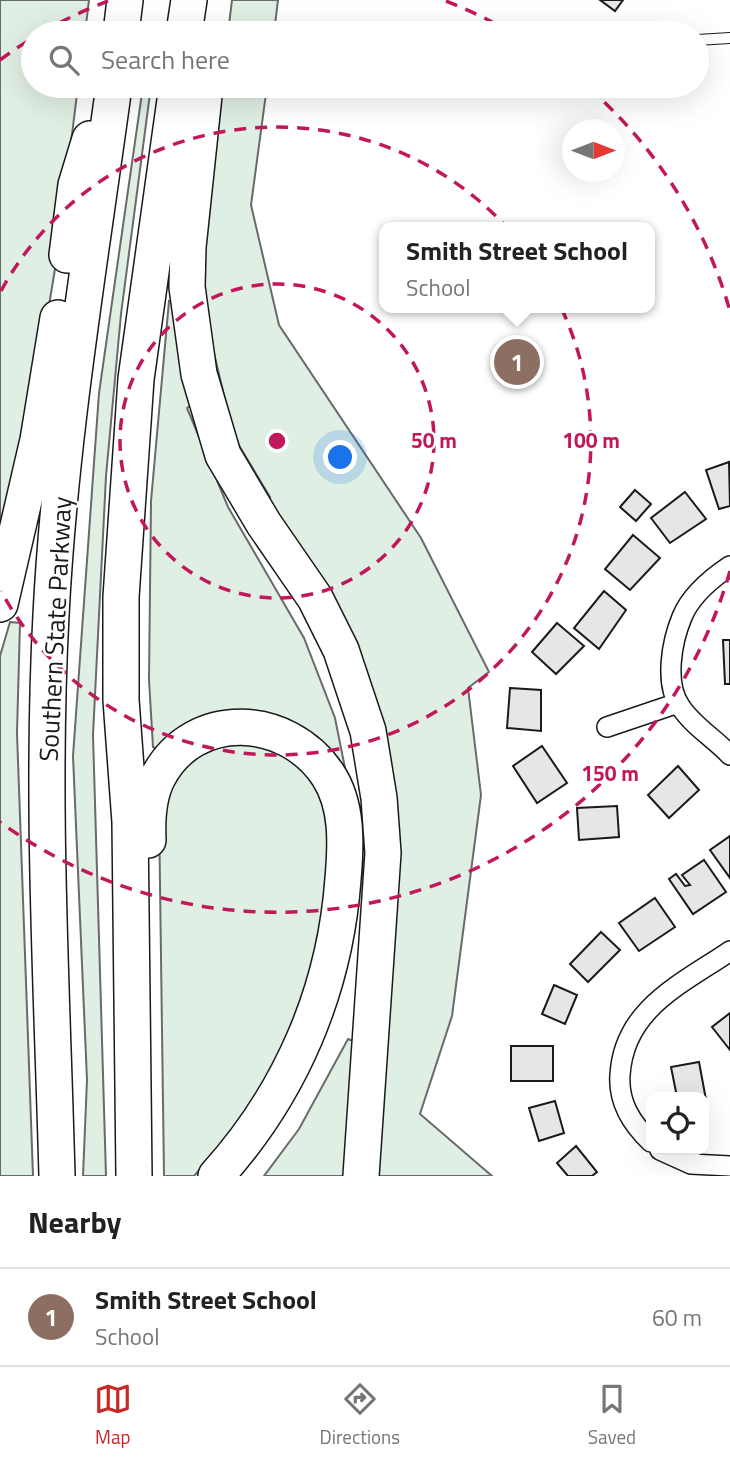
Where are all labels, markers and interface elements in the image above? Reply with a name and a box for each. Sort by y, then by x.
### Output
search box [21,21,709,98]
text: Search here [101,40,230,79]
icon: search [45,41,83,79]
north arrow [562,119,625,182]
popup [379,222,655,313]
text: Smith Street School [406,231,628,270]
text: School [406,270,471,305]
pin: 1 [494,336,540,388]
text: 50 m [411,424,457,456]
text: 100 m [562,424,620,456]
centre of rings [265,429,289,453]
your location [323,440,357,474]
street label: Southern State Parkway [29,495,81,763]
text: 150 m [581,757,639,789]
map controls [646,1092,709,1155]
button: locate [646,1092,709,1155]
text: Nearby [28,1199,121,1245]
text: Smith Street School [95,1280,317,1319]
text: 1 [45,1300,57,1335]
text: 60 m [652,1300,702,1335]
text: School [95,1319,159,1354]
tab: Map [94,1380,132,1451]
tab: Directions [320,1380,400,1451]
tab: Saved [588,1380,636,1451]

